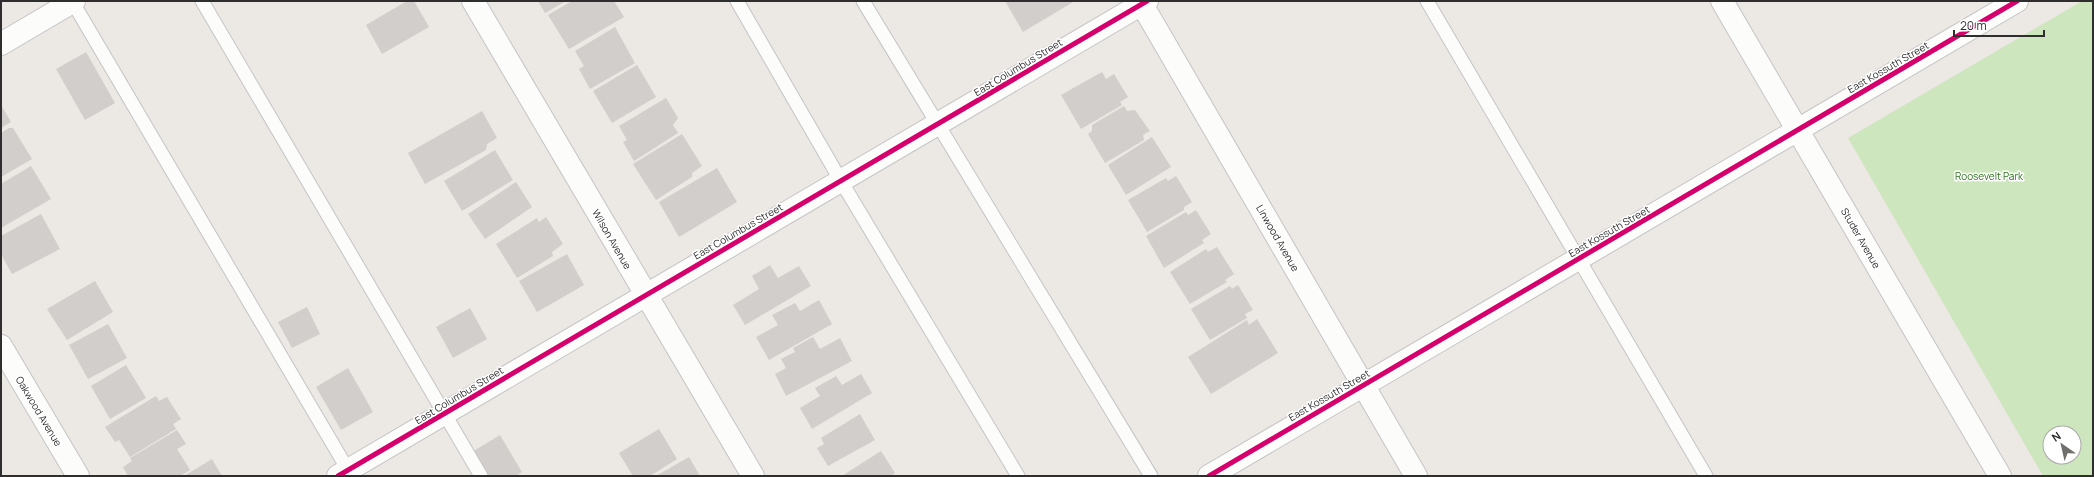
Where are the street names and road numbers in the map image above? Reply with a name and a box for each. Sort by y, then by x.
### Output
street label: East Columbus Street [971,35,1065,99]
street label: East Kossuth Street [1845,38,1931,96]
street label: East Columbus Street [691,200,785,262]
street label: Linwood Avenue [1253,202,1303,274]
street label: East Kossuth Street [1566,202,1652,260]
street label: Studer Avenue [1838,205,1884,271]
street label: Wilson Avenue [589,206,635,272]
street label: East Columbus Street [412,363,506,427]
street label: East Kossuth Street [1286,366,1372,424]
street label: Oakwood Avenue [13,373,65,449]

